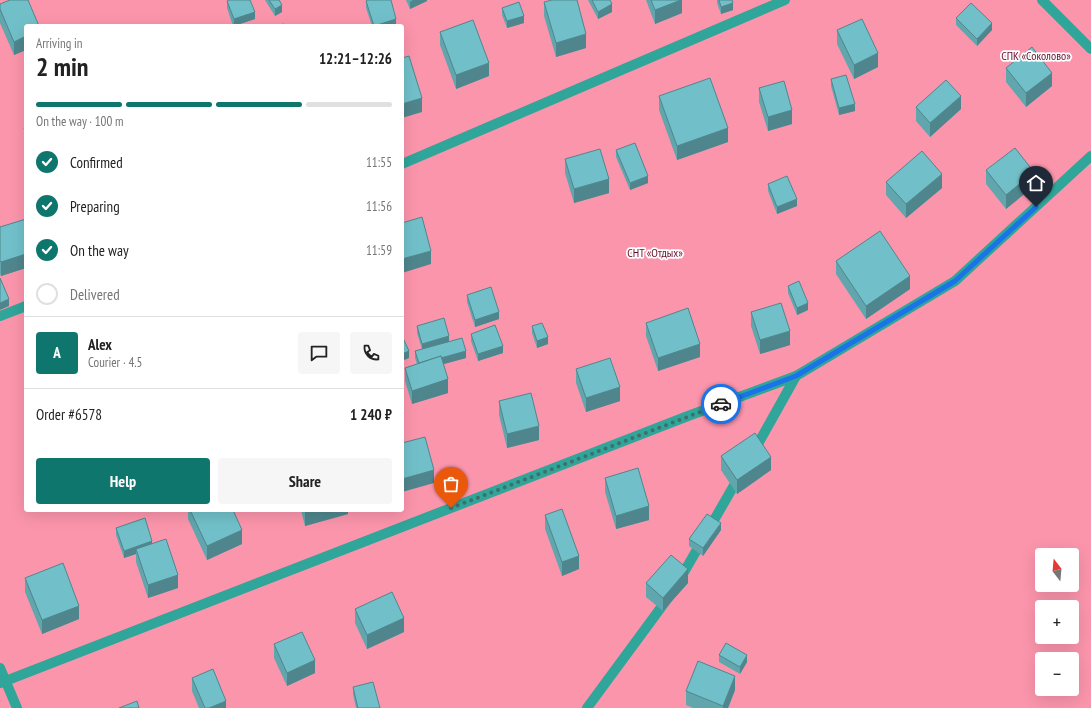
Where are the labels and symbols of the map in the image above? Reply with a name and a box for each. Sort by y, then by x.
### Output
park label: СПК «Соколово» [1001,48,1071,63]
pin [1019,166,1053,207]
park label: СНТ «Отдых» [627,245,683,260]
courier [701,384,741,424]
pin [434,467,468,508]
north arrow [1035,548,1079,592]

